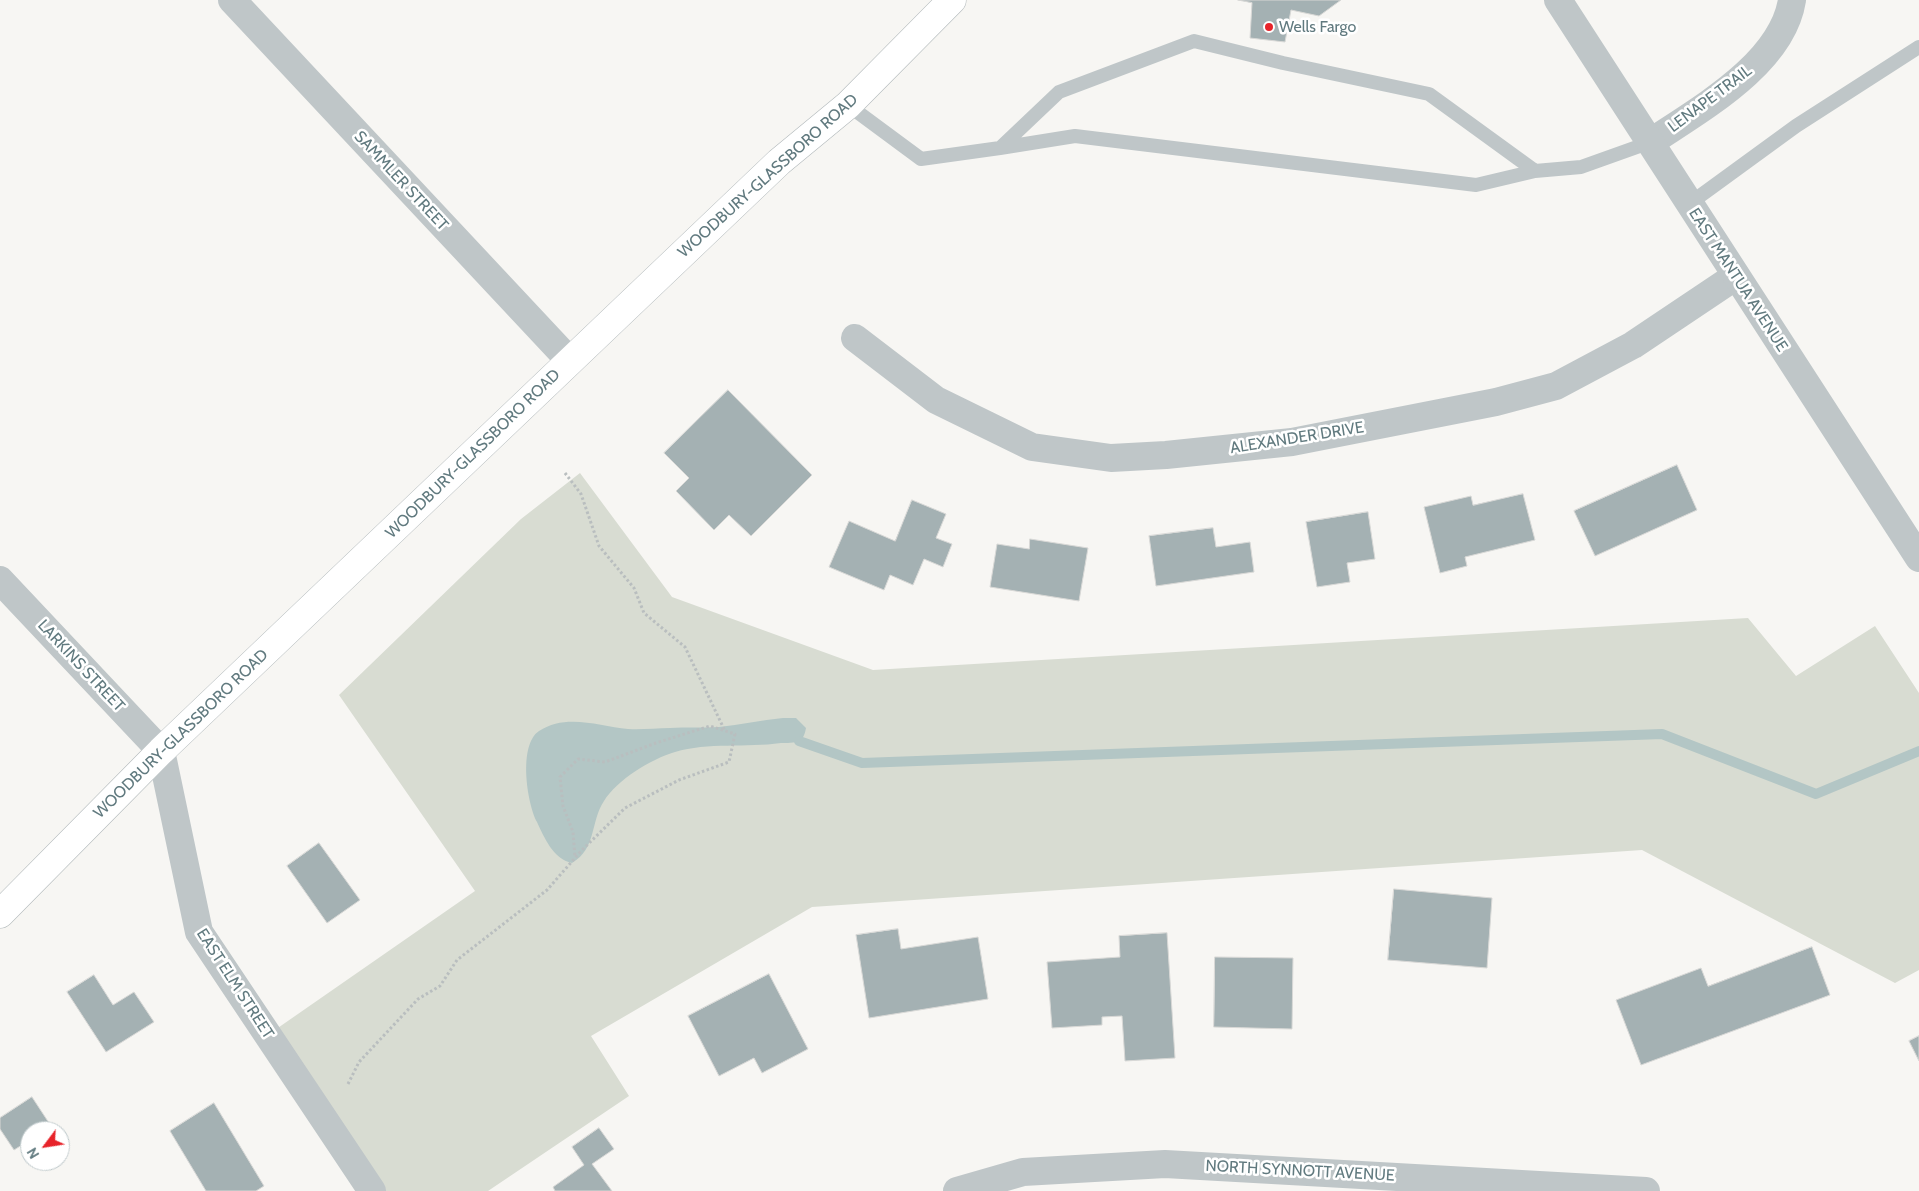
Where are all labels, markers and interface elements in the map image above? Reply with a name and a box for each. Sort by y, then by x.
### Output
place label: Wells Fargo [1279,17,1356,37]
marker: Wells Fargo [1263,21,1275,33]
street label: LENAPE TRAIL [1664,61,1756,137]
street label: WOODBURY-GLASSBORO ROAD [674,90,862,262]
street label: SAMMLER STREET [350,127,452,235]
street label: EAST MANTUA AVENUE [1684,205,1792,355]
street label: WOODBURY-GLASSBORO ROAD [382,365,564,543]
street label: ALEXANDER DRIVE [1229,418,1365,458]
street label: LARKINS STREET [34,616,128,716]
street label: WOODBURY-GLASSBORO ROAD [90,645,272,823]
street label: EAST ELM STREET [192,925,278,1043]
north arrow [20,1121,70,1171]
text: N [23,1144,43,1162]
street label: NORTH SYNNOTT AVENUE [1205,1156,1395,1186]

